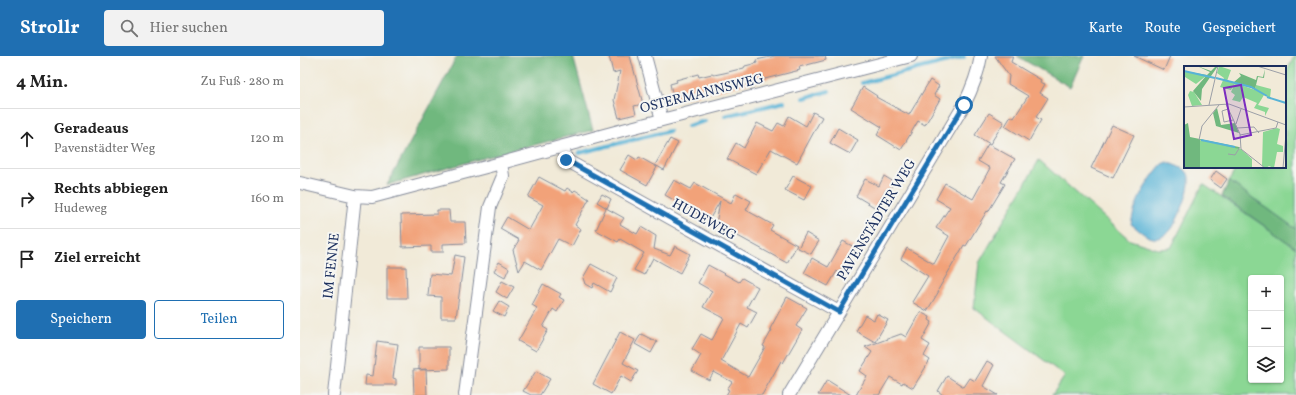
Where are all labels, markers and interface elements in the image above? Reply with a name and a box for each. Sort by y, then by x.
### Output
search box [104,10,384,46]
text: Strollr [20,15,80,41]
icon: search [118,17,140,39]
text: Hier suchen [150,18,228,39]
text: Karte [1089,19,1123,38]
text: Route [1145,19,1181,38]
text: Gespeichert [1203,19,1276,38]
inset map [1184,66,1286,168]
street label: OSTERMANNSWEG [638,69,766,119]
text: 4 Min. [16,71,68,94]
text: Zu Fuß · 280 m [201,73,284,91]
route start [955,96,973,114]
text: Geradeaus [54,119,129,140]
icon: ahead [16,128,38,150]
text: 120 m [250,130,284,148]
text: Pavenstädter Weg [54,140,155,158]
route end [557,151,575,169]
street label: PAVENSTÄDTER WEG [833,156,921,284]
text: Rechts abbiegen [54,179,169,200]
icon: right [16,188,38,210]
text: 160 m [250,190,284,208]
street label: HUDEWEG [668,195,740,245]
text: Hudeweg [54,200,107,218]
street label: IM FENNE [319,232,345,300]
icon: arrive [16,248,38,270]
text: Ziel erreicht [54,248,141,269]
map controls [1248,275,1284,383]
button: + [1248,275,1284,311]
button: Speichern [16,300,146,339]
button: Teilen [154,300,284,339]
button: − [1248,311,1284,347]
button: layers [1248,347,1284,383]

